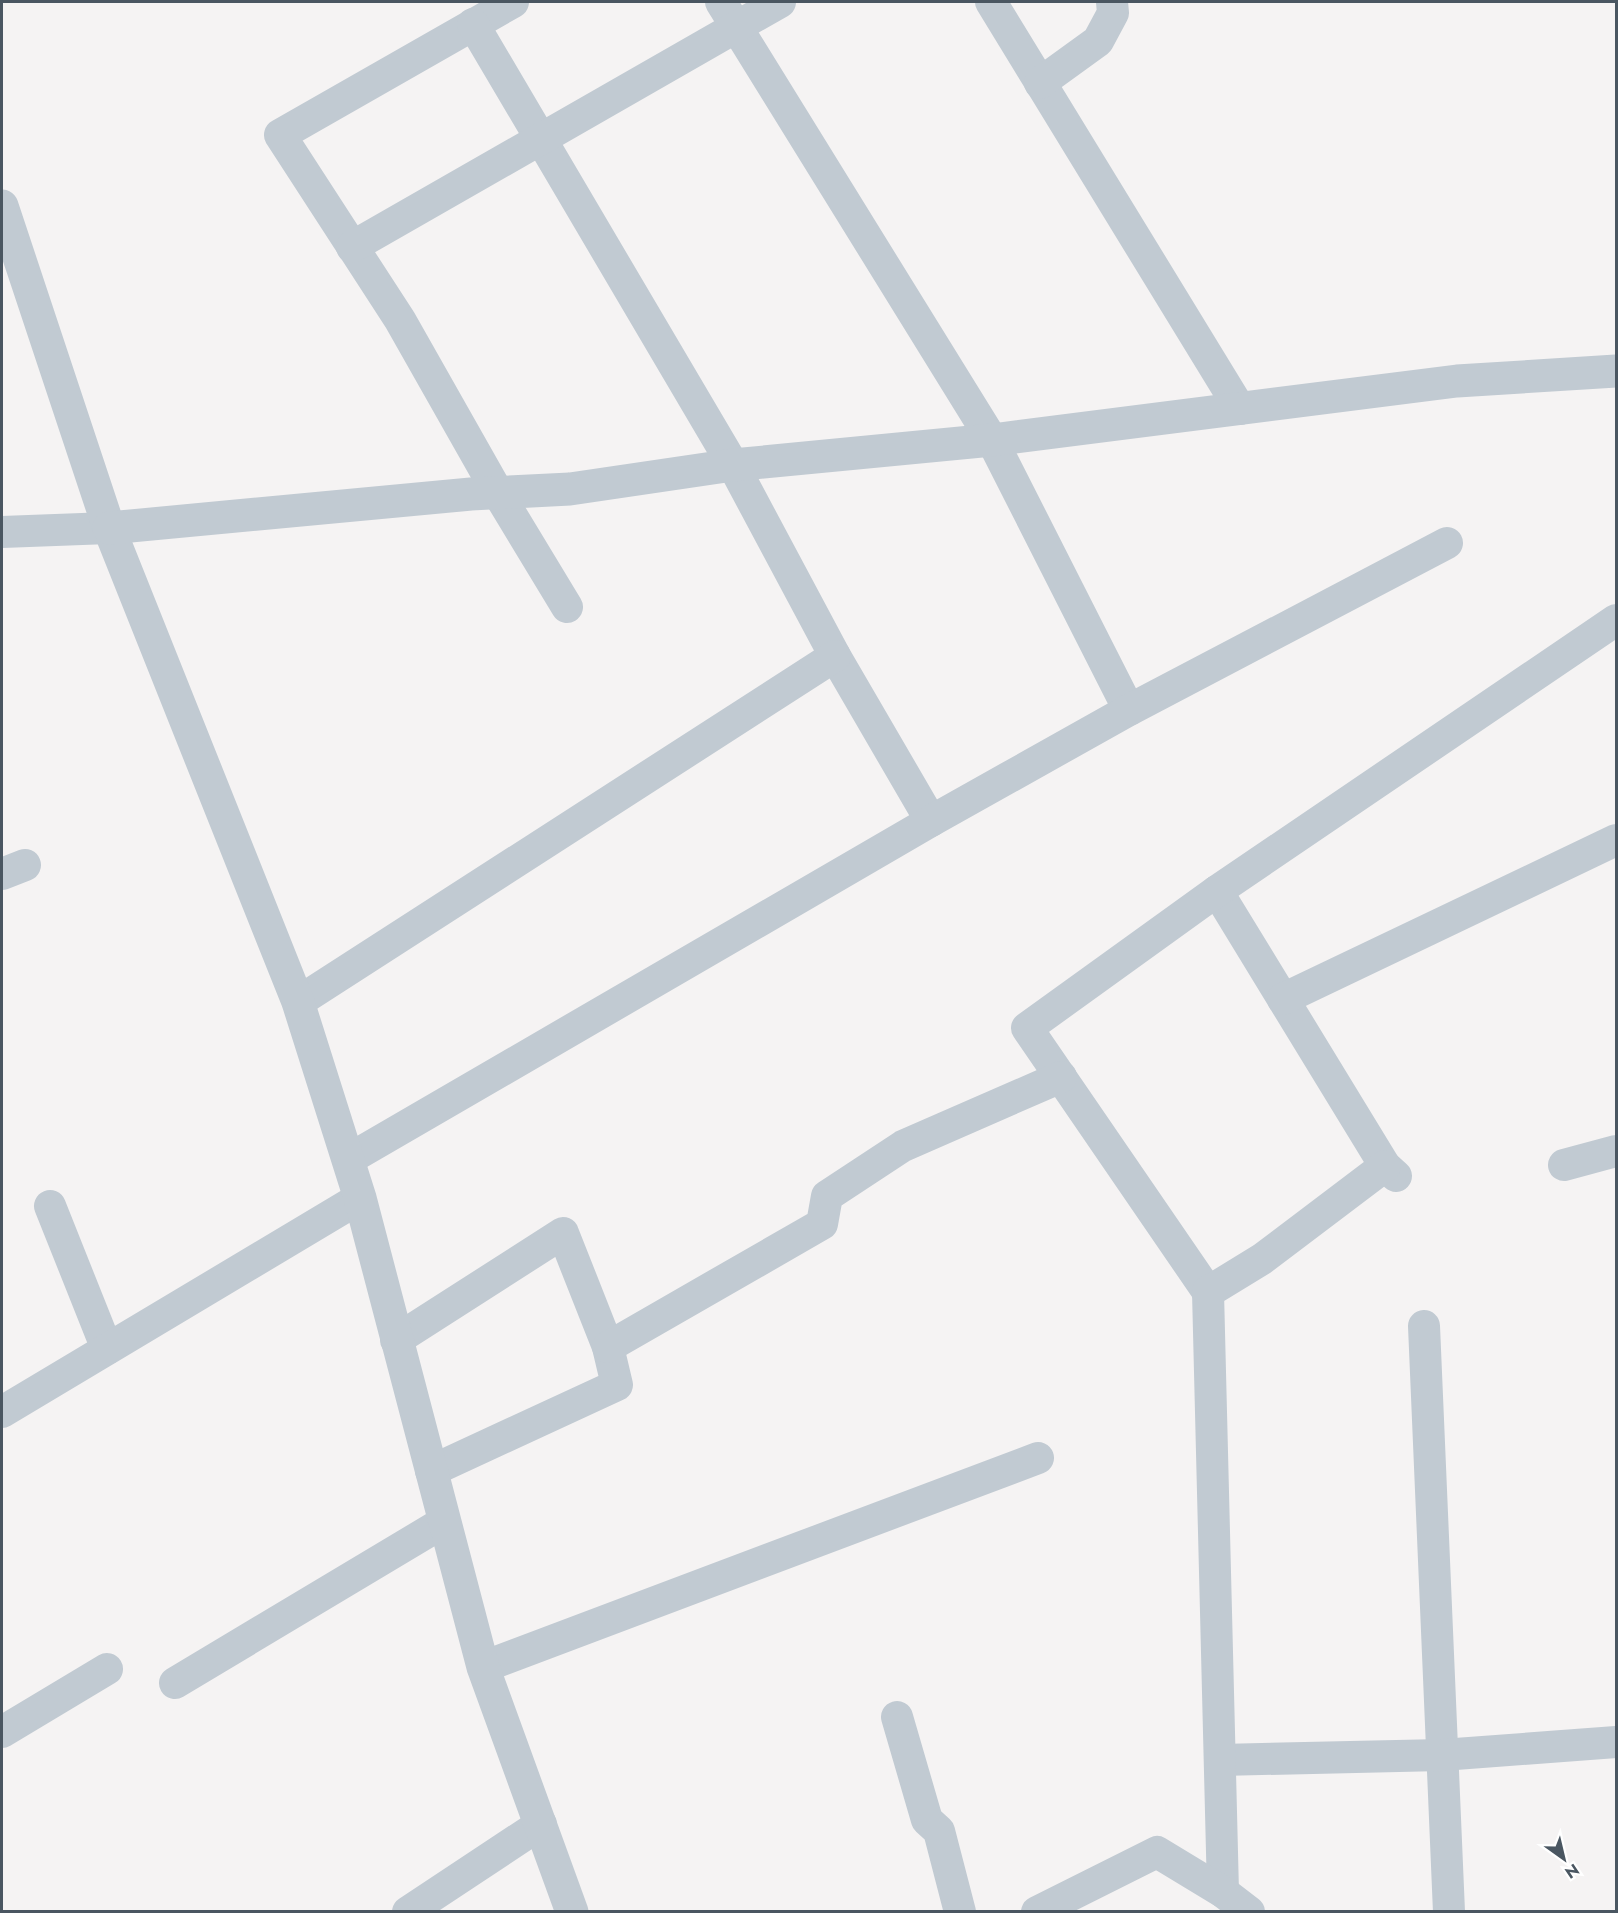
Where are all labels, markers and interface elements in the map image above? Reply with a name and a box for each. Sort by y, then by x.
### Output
north arrow [1534,1829,1594,1889]
text: N [1560,1858,1584,1884]

